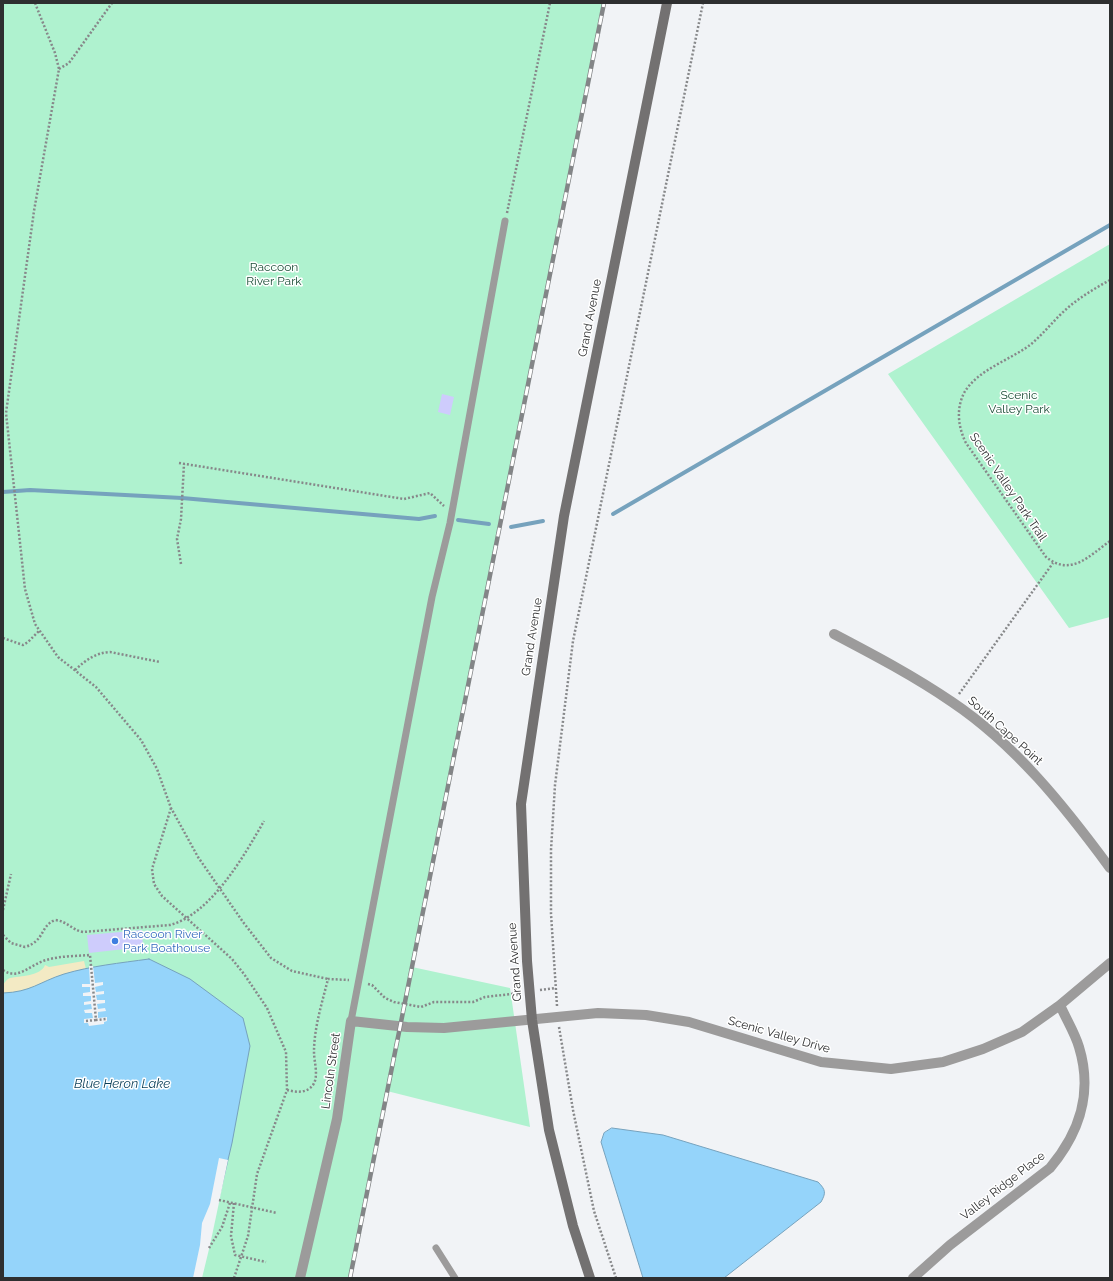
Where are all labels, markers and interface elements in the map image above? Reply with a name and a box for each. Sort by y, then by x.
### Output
park label: Raccoon River Park [246,260,302,288]
street label: Grand Avenue [575,278,605,358]
park label: Scenic Valley Park [988,388,1050,416]
street label: Scenic Valley Park Trail [966,430,1050,544]
street label: Grand Avenue [519,597,545,677]
street label: South Cape Point [965,694,1045,768]
street label: Grand Avenue [505,922,525,1002]
place label: Raccoon River Park Boathouse [123,927,210,955]
marker: Raccoon River Park Boathouse [110,936,120,946]
street label: Scenic Valley Drive [726,1014,832,1056]
street label: Lincoln Street [319,1032,343,1110]
water label: Blue Heron Lake [74,1076,170,1092]
street label: Valley Ridge Place [958,1149,1048,1223]

